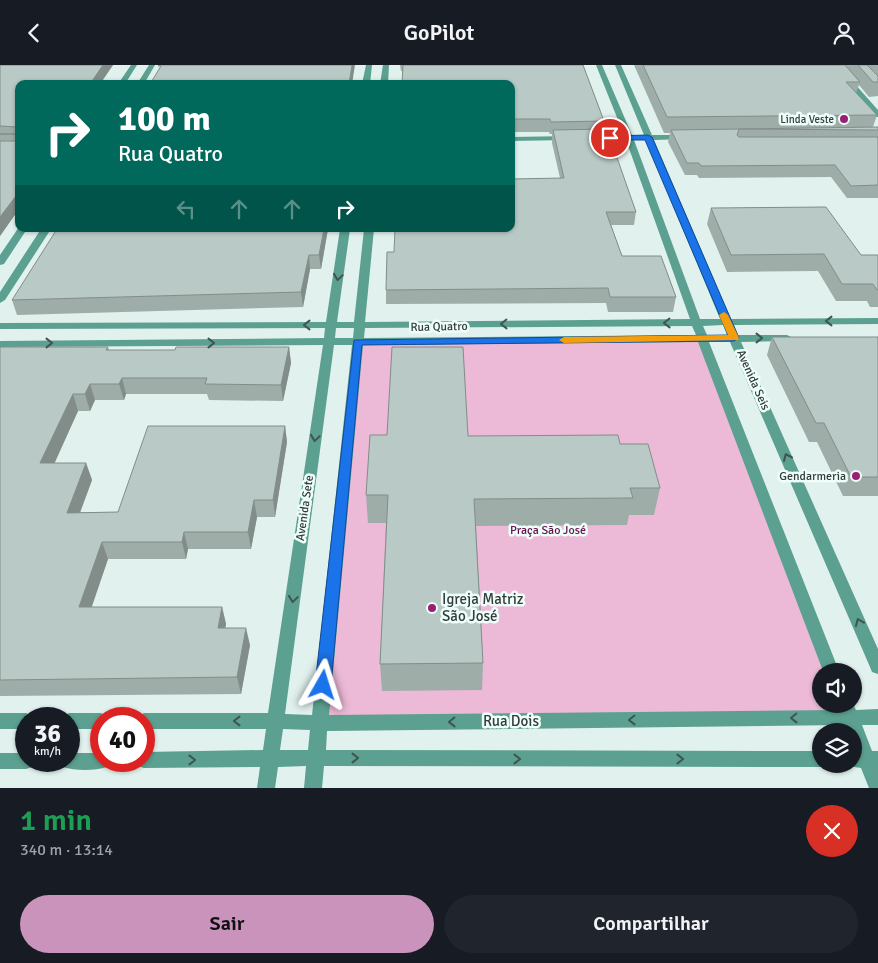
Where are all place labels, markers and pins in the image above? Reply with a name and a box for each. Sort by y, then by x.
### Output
place label: Linda Veste [780,113,834,126]
marker: Linda Veste [838,113,850,125]
pin [589,117,631,159]
place label: Gendarmeria [779,469,846,484]
marker: Gendarmeria [850,470,862,482]
place label: Igreja Matriz São José [442,590,524,625]
marker: Igreja Matriz São José [426,602,438,614]

